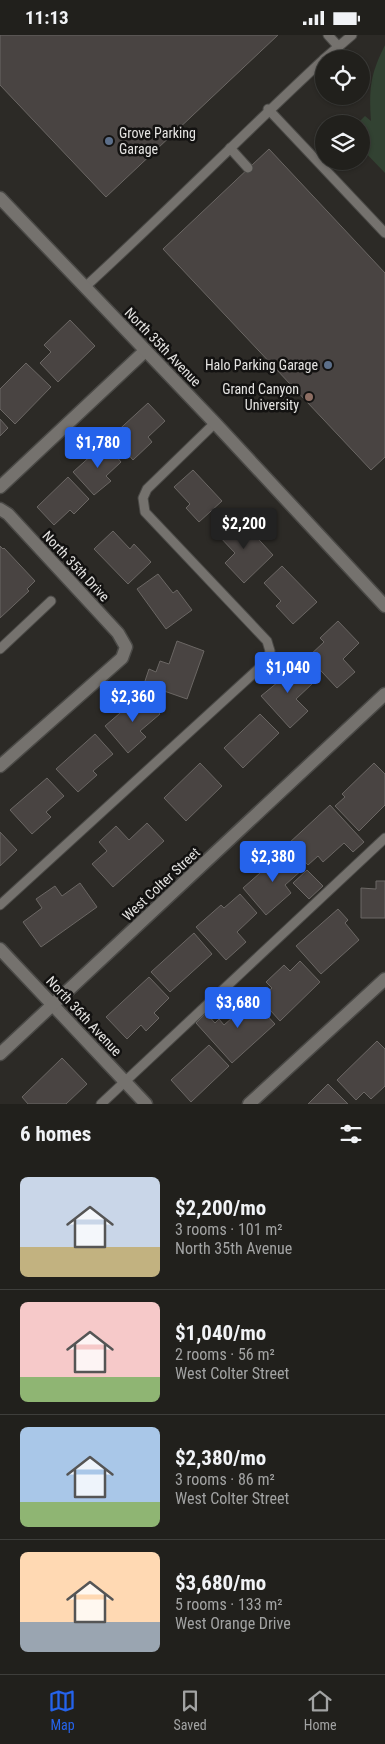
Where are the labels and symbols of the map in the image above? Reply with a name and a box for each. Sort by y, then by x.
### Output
place label: Grove Parking Garage [119,125,196,157]
marker: Grove Parking Garage [103,135,115,147]
street label: North 35th Avenue [122,305,205,390]
place label: Halo Parking Garage [205,357,318,373]
marker: Halo Parking Garage [322,359,334,371]
place label: Grand Canyon University [222,381,299,413]
marker: Grand Canyon University [303,391,315,403]
pin: $1,780 [57,427,139,469]
pin: $2,200 [203,507,285,550]
street label: North 35th Drive [39,528,113,605]
pin: $1,040 [247,651,329,694]
pin: $2,360 [92,681,174,723]
pin: $2,380 [232,841,314,883]
street label: West Colter Street [119,844,203,924]
street label: North 36th Avenue [43,973,125,1059]
pin: $3,680 [197,987,279,1029]

